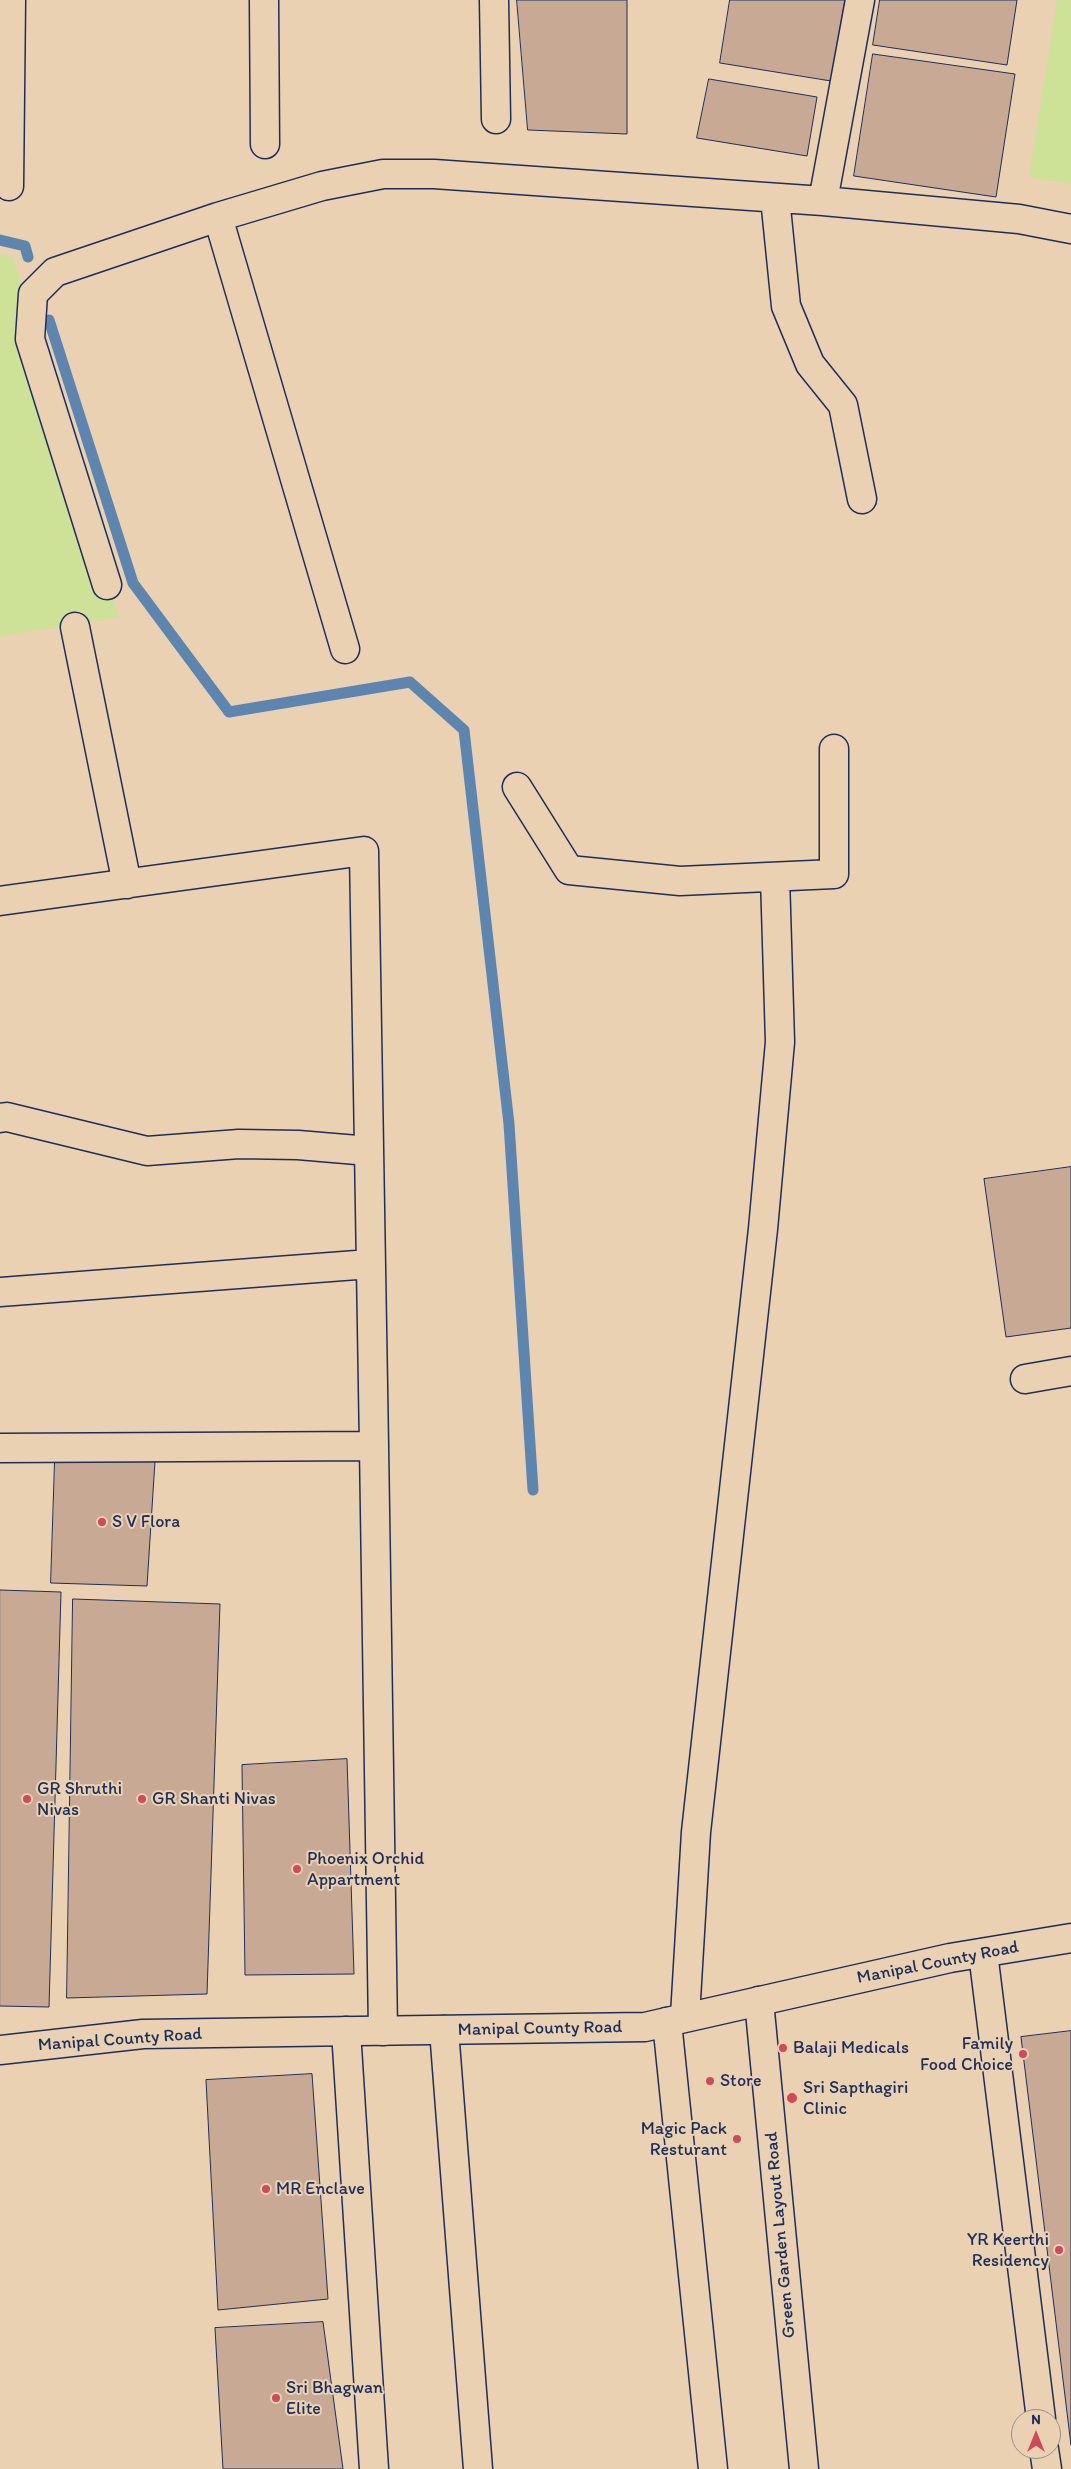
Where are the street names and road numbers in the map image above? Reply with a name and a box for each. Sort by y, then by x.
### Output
street label: Manipal County Road [855,1937,1021,1989]
street label: Manipal County Road [458,2017,622,2041]
street label: Manipal County Road [37,2023,203,2057]
street label: Green Garden Layout Road [761,2131,801,2339]

